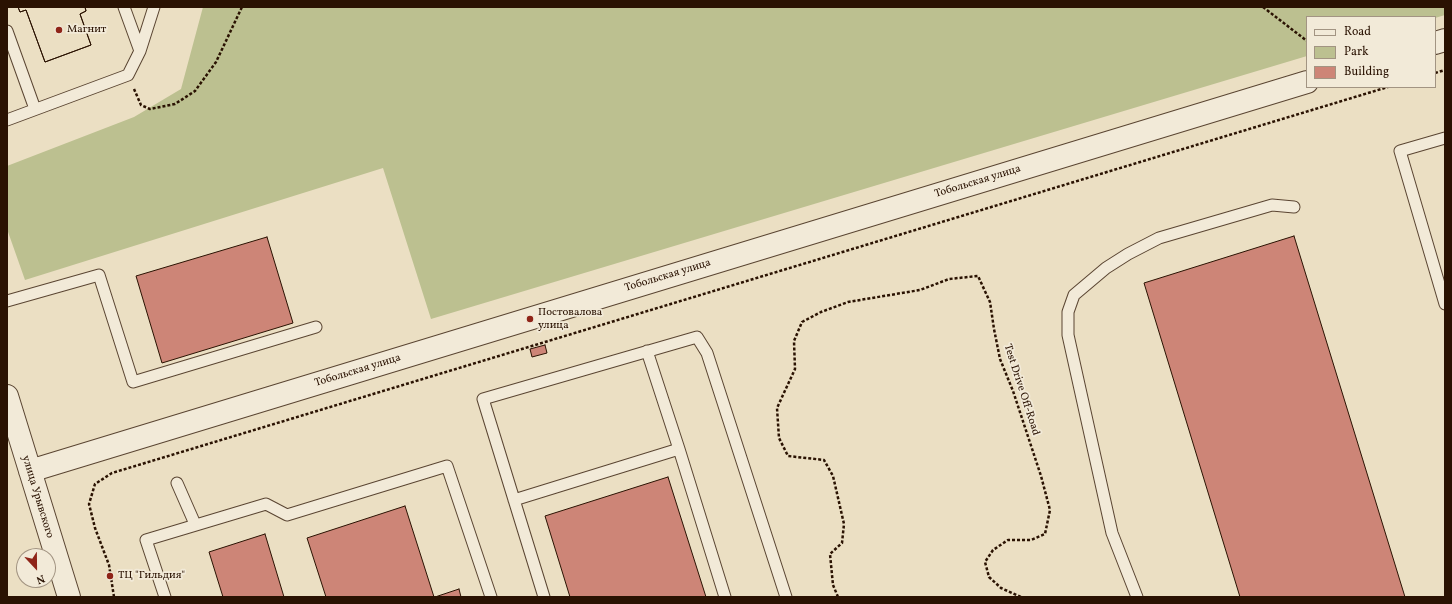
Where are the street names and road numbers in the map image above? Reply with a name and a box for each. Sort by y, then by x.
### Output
street label: Тобольская улица [933,163,1023,201]
street label: Тобольская улица [623,257,713,295]
street label: Test Drive Off-Road [1000,343,1042,437]
street label: Тобольская улица [313,352,403,390]
street label: улица Урывского [18,454,56,540]

